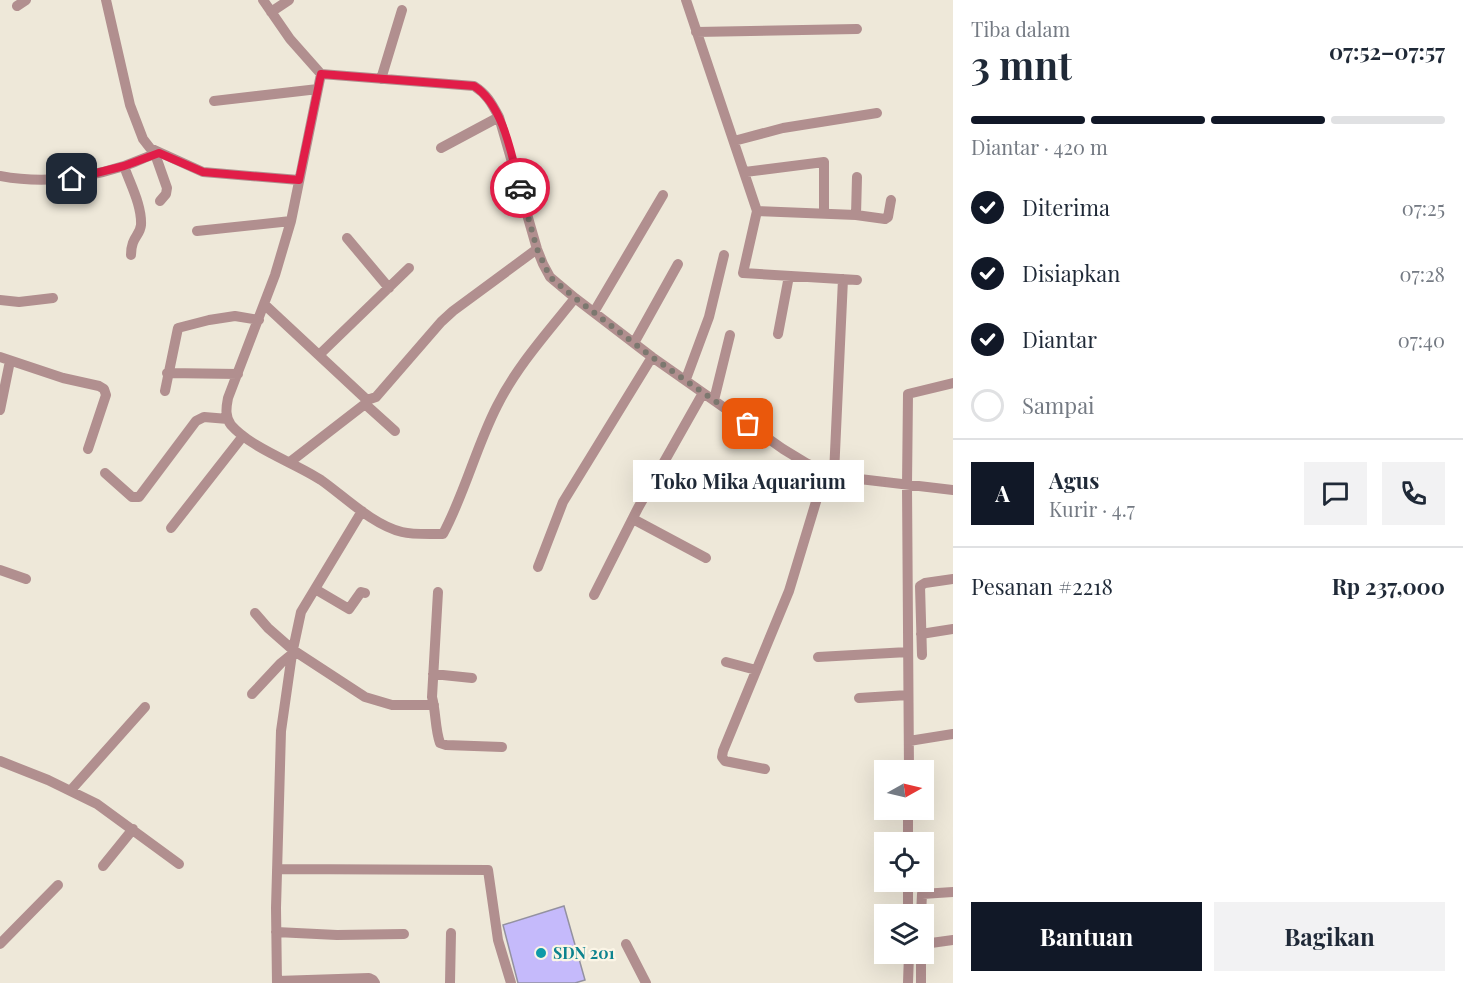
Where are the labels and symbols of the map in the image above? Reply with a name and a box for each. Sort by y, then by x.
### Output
pin [46,153,97,204]
courier [490,158,550,218]
pin [722,398,773,449]
callout: Toko Mika Aquarium [632,460,864,502]
north arrow [874,760,934,820]
place label: SDN 201 [553,942,615,963]
marker: SDN 201 [534,946,548,960]

